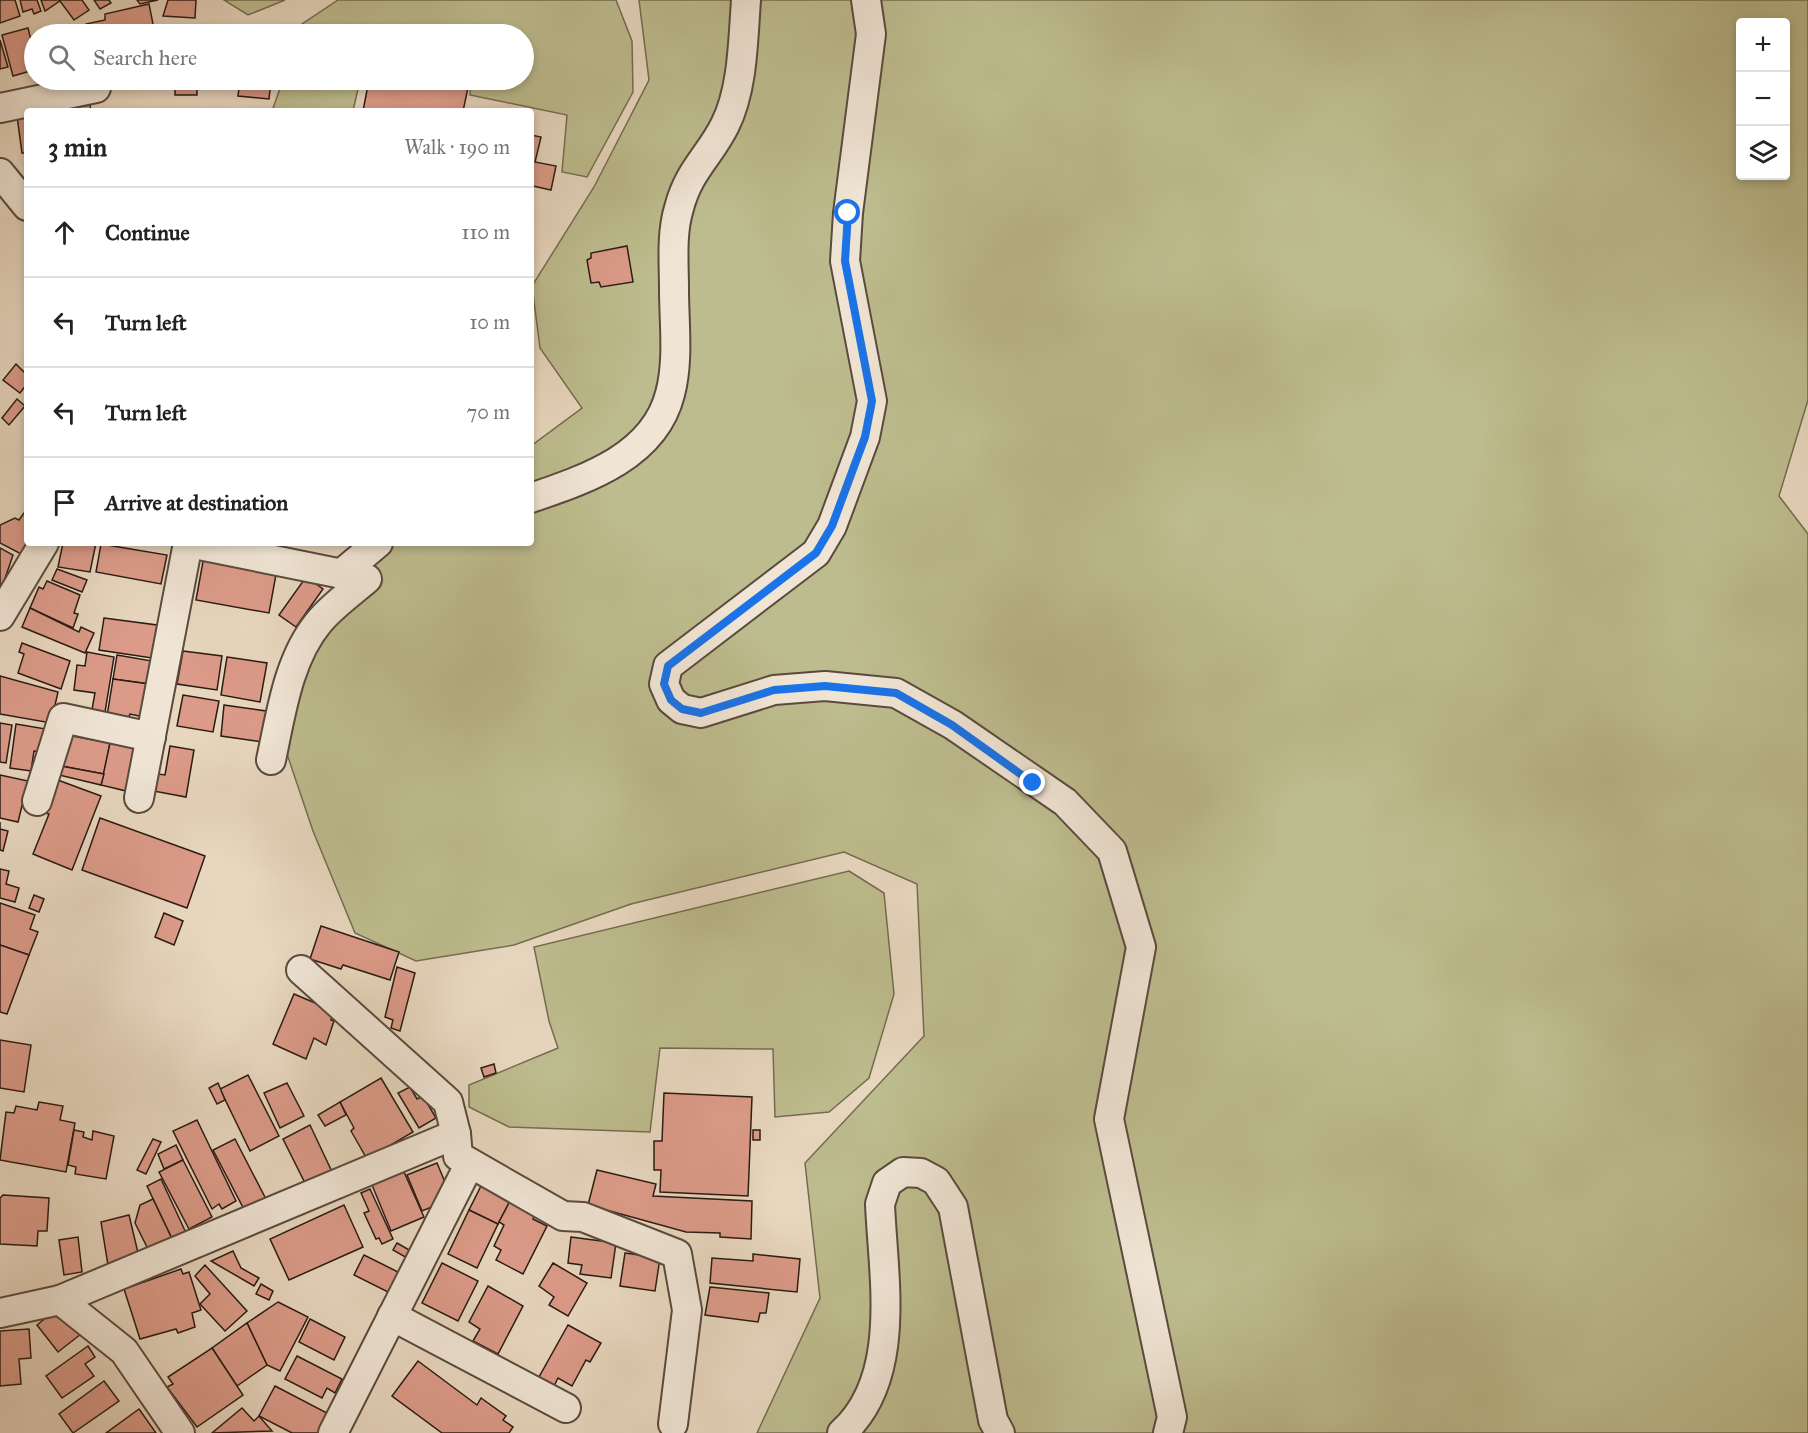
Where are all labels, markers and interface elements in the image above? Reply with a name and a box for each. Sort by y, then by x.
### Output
map controls [1736,18,1790,180]
button: + [1736,18,1790,72]
search box [24,24,534,90]
icon: search [45,41,78,74]
text: Search here [93,44,197,71]
button: − [1736,72,1790,126]
button: layers [1736,126,1790,180]
text: 3 min [48,131,107,163]
text: Walk · 190 m [405,135,510,159]
route start [834,199,860,225]
icon: ahead [48,216,81,249]
text: Continue [105,219,190,246]
text: 110 m [462,220,510,244]
icon: left [48,306,81,339]
text: Turn left [105,309,187,336]
text: 10 m [469,310,510,334]
icon: left [48,396,81,429]
text: Turn left [105,399,187,426]
text: 70 m [467,400,510,424]
icon: arrive [48,486,81,519]
text: Arrive at destination [105,489,288,516]
route end [1019,769,1045,795]

